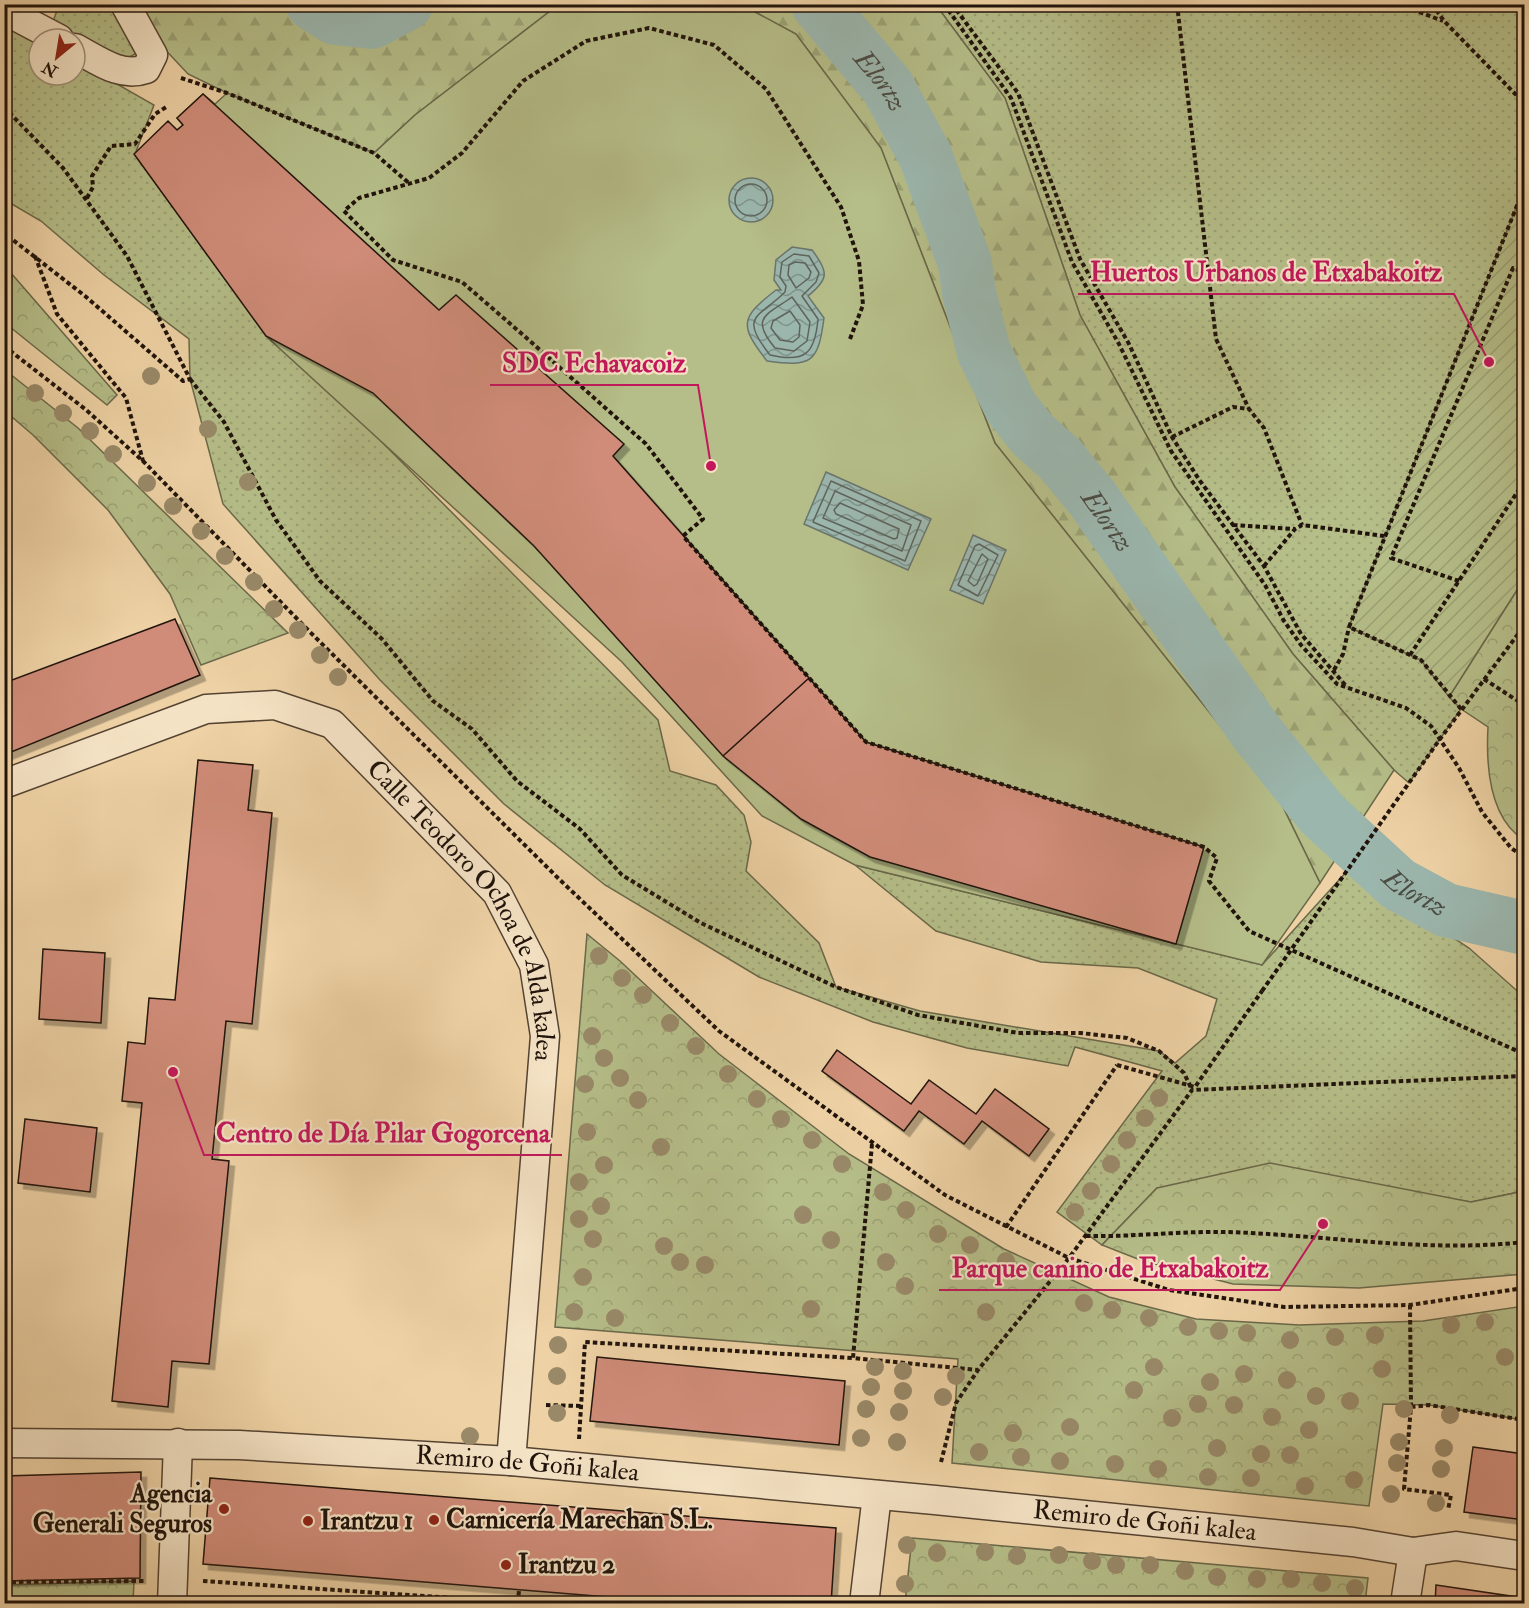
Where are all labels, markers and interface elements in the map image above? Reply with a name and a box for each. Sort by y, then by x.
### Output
north arrow [27,27,87,87]
water label: Elortz [846,41,914,117]
text: N [38,57,62,82]
callout: Huertos Urbanos de Etxabakoitz [1078,249,1454,294]
text: Huertos Urbanos de Etxabakoitz [1090,256,1443,289]
callout: SDC Echavacoiz [490,340,698,385]
text: SDC Echavacoiz [502,347,687,380]
water label: Elortz [1073,481,1141,558]
street label: Calle Teodoro Ochoa de Alda kalea [360,753,561,1063]
water label: Elortz [1374,860,1453,924]
callout: Centro de Día Pilar Gogorcena [204,1110,562,1155]
text: Centro de Día Pilar Gogorcena [216,1117,551,1151]
callout: Parque canino de Etxabakoitz [939,1245,1280,1290]
text: Parque canino de Etxabakoitz [951,1252,1269,1286]
street label: Remiro de Goñi kalea [415,1439,641,1489]
place label: Agencia Generali Seguros [33,1478,213,1541]
street label: Remiro de Goñi kalea [1031,1494,1258,1548]
marker: Agencia Generali Seguros [217,1502,231,1516]
place label: Carnicería Marechan S.L. [446,1504,713,1536]
place label: Irantzu 1 [320,1505,413,1537]
marker: Carnicería Marechan S.L. [427,1513,441,1527]
marker: Irantzu 1 [301,1514,315,1528]
place label: Irantzu 2 [518,1549,615,1581]
marker: Irantzu 2 [499,1558,513,1572]

